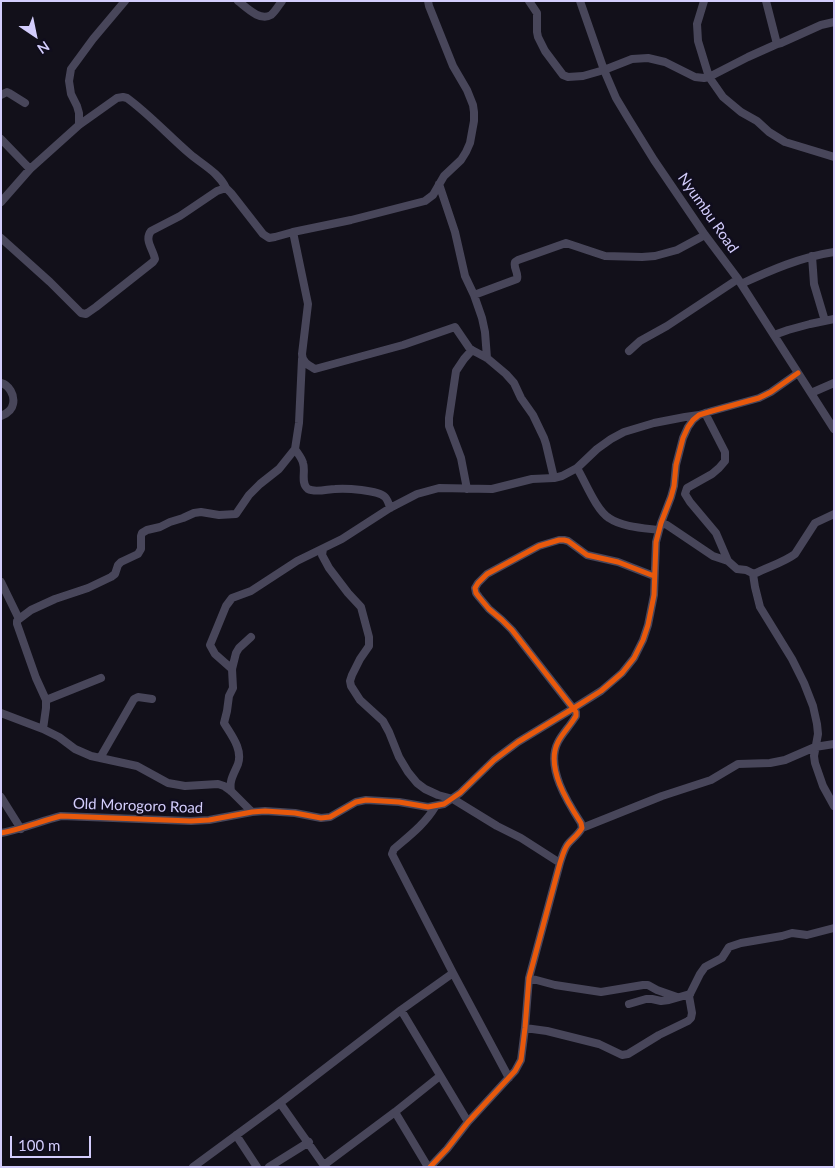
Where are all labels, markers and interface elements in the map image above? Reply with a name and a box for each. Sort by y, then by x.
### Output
north arrow [10,10,60,60]
text: N [34,38,53,58]
street label: Nyumbu Road [674,170,742,256]
street label: Old Morogoro Road [73,795,203,817]
scale bar [12,1126,94,1158]
text: 100 m [18,1136,60,1154]

